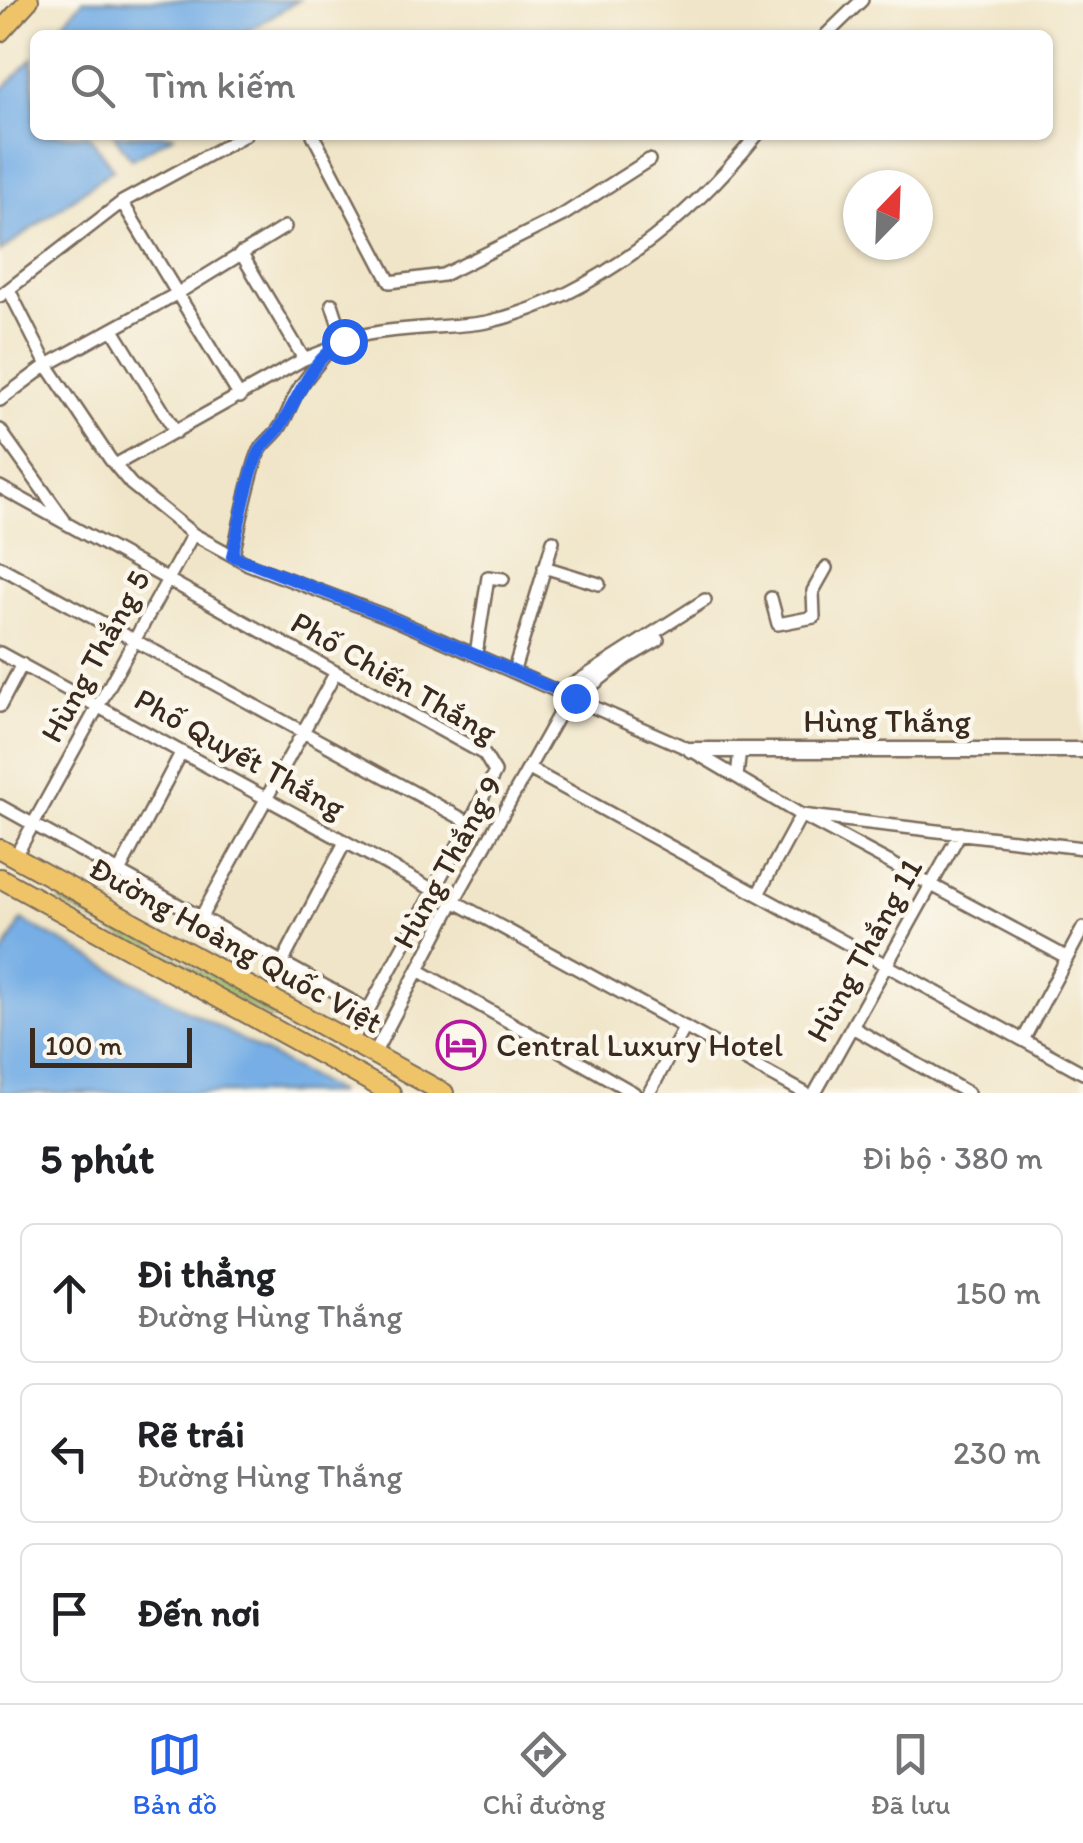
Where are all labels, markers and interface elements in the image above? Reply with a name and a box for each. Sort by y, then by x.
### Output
search box [30,30,1053,140]
icon: search [65,58,120,113]
text: Tìm kiếm [145,62,296,108]
north arrow [843,170,933,260]
route start [322,319,368,365]
street label: Hùng Thắng 5 [32,563,158,749]
street label: Phố Chiến Thắng [285,603,504,752]
route end [553,676,599,722]
street label: Phố Quyết Thắng [128,680,352,827]
street label: Hùng Thắng [803,702,971,740]
street label: Hùng Thắng 9 [384,769,510,955]
street label: Đường Hoàng Quốc Việt [83,849,389,1041]
street label: Hùng Thắng 11 [798,851,930,1049]
hotel icon: Central Luxury Hotel [435,1019,487,1071]
scale bar [30,1023,192,1068]
place label: Central Luxury Hotel [496,1026,783,1064]
text: 100 m [45,1028,122,1062]
text: 5 phút [40,1133,154,1184]
text: Đi bộ · 380 m [862,1139,1043,1177]
text: Đi thẳng [137,1251,275,1297]
icon: ahead [42,1266,97,1321]
text: 150 m [956,1274,1041,1312]
text: Đường Hùng Thắng [137,1297,403,1335]
text: Rẽ trái [137,1411,245,1457]
icon: left [42,1426,97,1481]
text: 230 m [953,1434,1041,1472]
text: Đường Hùng Thắng [137,1457,403,1495]
icon: arrive [42,1586,97,1641]
text: Đến nơi [137,1590,261,1636]
tab: Bản đồ [133,1727,217,1821]
tab: Chỉ đường [482,1727,605,1821]
tab: Đã lưu [871,1727,950,1821]

